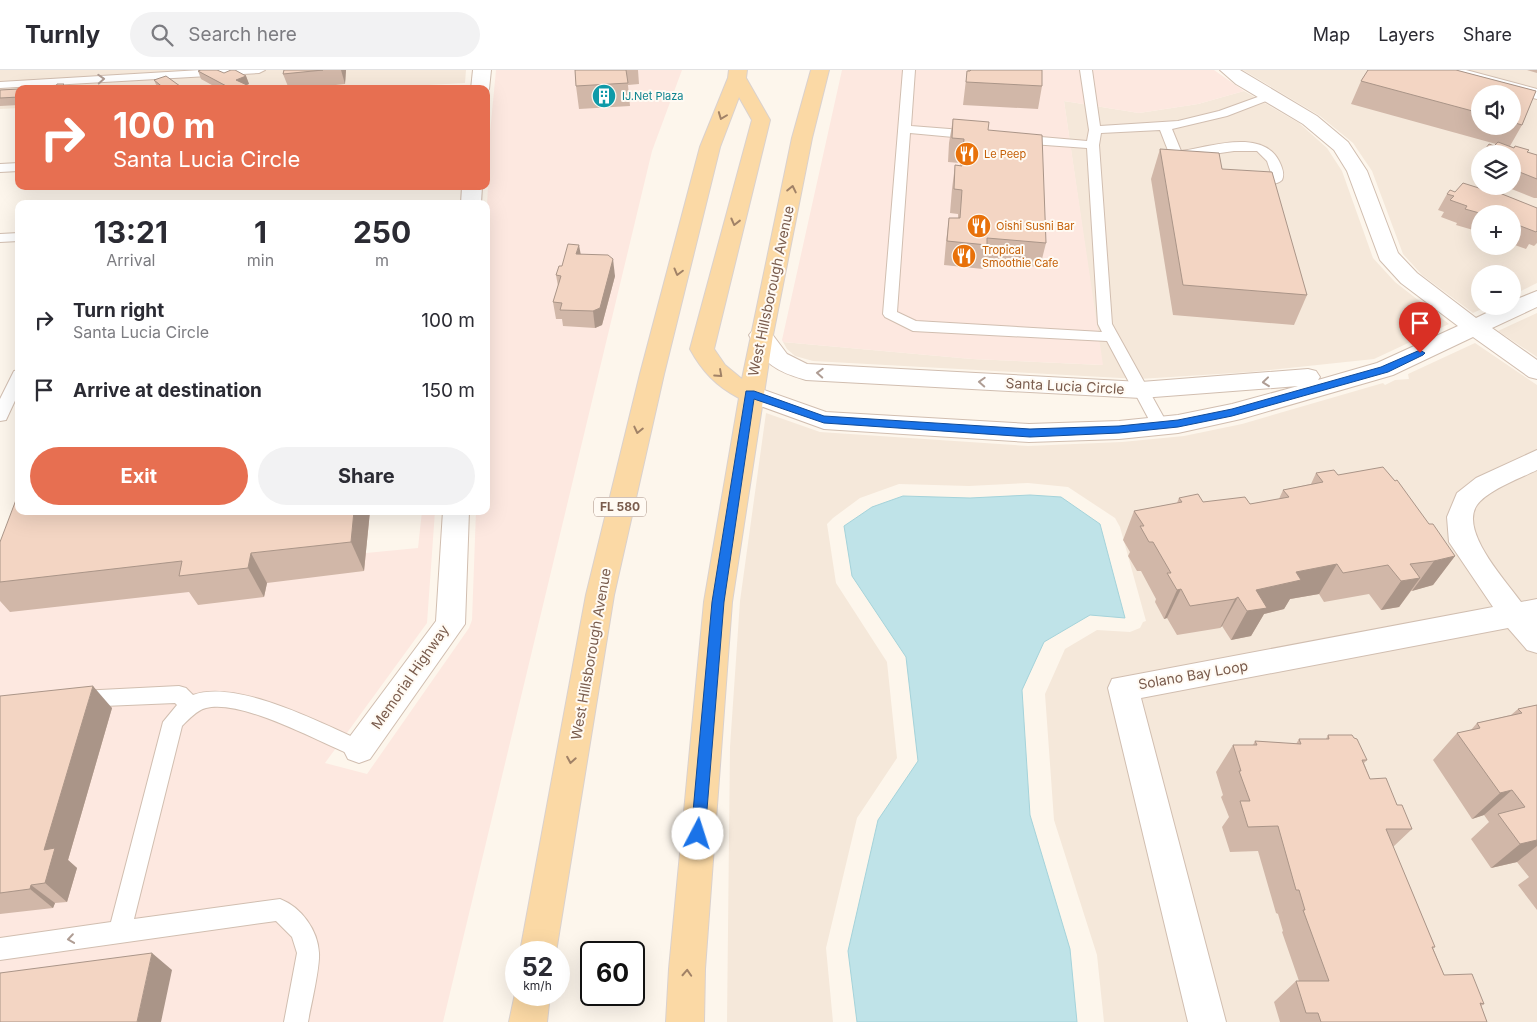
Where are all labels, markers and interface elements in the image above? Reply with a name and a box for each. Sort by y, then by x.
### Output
search box [130,12,480,57]
text: Turnly [25,20,100,49]
icon: search [148,21,176,49]
text: Search here [188,23,297,46]
text: Map [1313,24,1350,45]
text: Layers [1378,24,1435,45]
text: Share [1463,24,1512,45]
one-way arrow [97,74,105,85]
building icon: IJ.Net Plaza [591,83,617,109]
map controls [1471,85,1521,315]
button: sound [1471,85,1521,135]
place label: IJ.Net Plaza [622,89,684,103]
text: 100 m [113,104,216,146]
icon: right [30,105,95,170]
one-way arrow [718,111,728,120]
restaurant icon: Le Peep [954,141,980,167]
button: layers [1471,145,1521,195]
text: Santa Lucia Circle [113,146,300,172]
place label: Le Peep [984,147,1027,161]
one-way arrow [786,184,796,193]
street label: West Hillsborough Avenue [744,204,797,378]
button: + [1471,205,1521,255]
restaurant icon: Oishi Sushi Bar [966,213,992,239]
text: 13:21 [94,214,168,250]
text: 1 [254,214,267,250]
text: 250 [353,214,411,250]
one-way arrow [730,218,741,227]
place label: Oishi Sushi Bar [996,219,1074,233]
restaurant icon: Tropical Smoothie Cafe [951,243,977,269]
place label: Tropical Smoothie Cafe [982,243,1059,270]
text: Arrival [106,250,155,270]
text: min [247,250,274,270]
text: m [375,250,389,270]
button: − [1471,265,1521,315]
one-way arrow [673,268,684,277]
text: Turn right [73,299,164,322]
pin [1399,302,1441,353]
icon: right [30,306,58,334]
text: 100 m [421,309,475,332]
icon: arrive [1406,309,1434,337]
text: Santa Lucia Circle [73,322,209,342]
one-way arrow [815,368,823,379]
one-way arrow [714,369,723,378]
street label: Santa Lucia Circle [1005,374,1125,397]
icon: arrive [30,376,58,404]
one-way arrow [1262,376,1270,387]
one-way arrow [978,377,986,388]
text: Arrive at destination [73,379,262,402]
text: 150 m [422,379,475,402]
one-way arrow [633,425,644,434]
button: Exit [30,447,248,505]
button: Share [258,447,475,505]
road number: FL 580 [594,498,646,517]
street label: West Hillsborough Avenue [567,567,614,741]
street label: Memorial Highway [367,621,452,732]
street label: Solano Bay Loop [1137,656,1249,693]
one-way arrow [567,756,577,765]
position arrow [671,807,723,859]
one-way arrow [67,933,75,944]
speed limit sign: 60 [580,941,645,1006]
text: 52 [522,952,553,982]
one-way arrow [681,969,692,977]
text: km/h [523,978,552,993]

